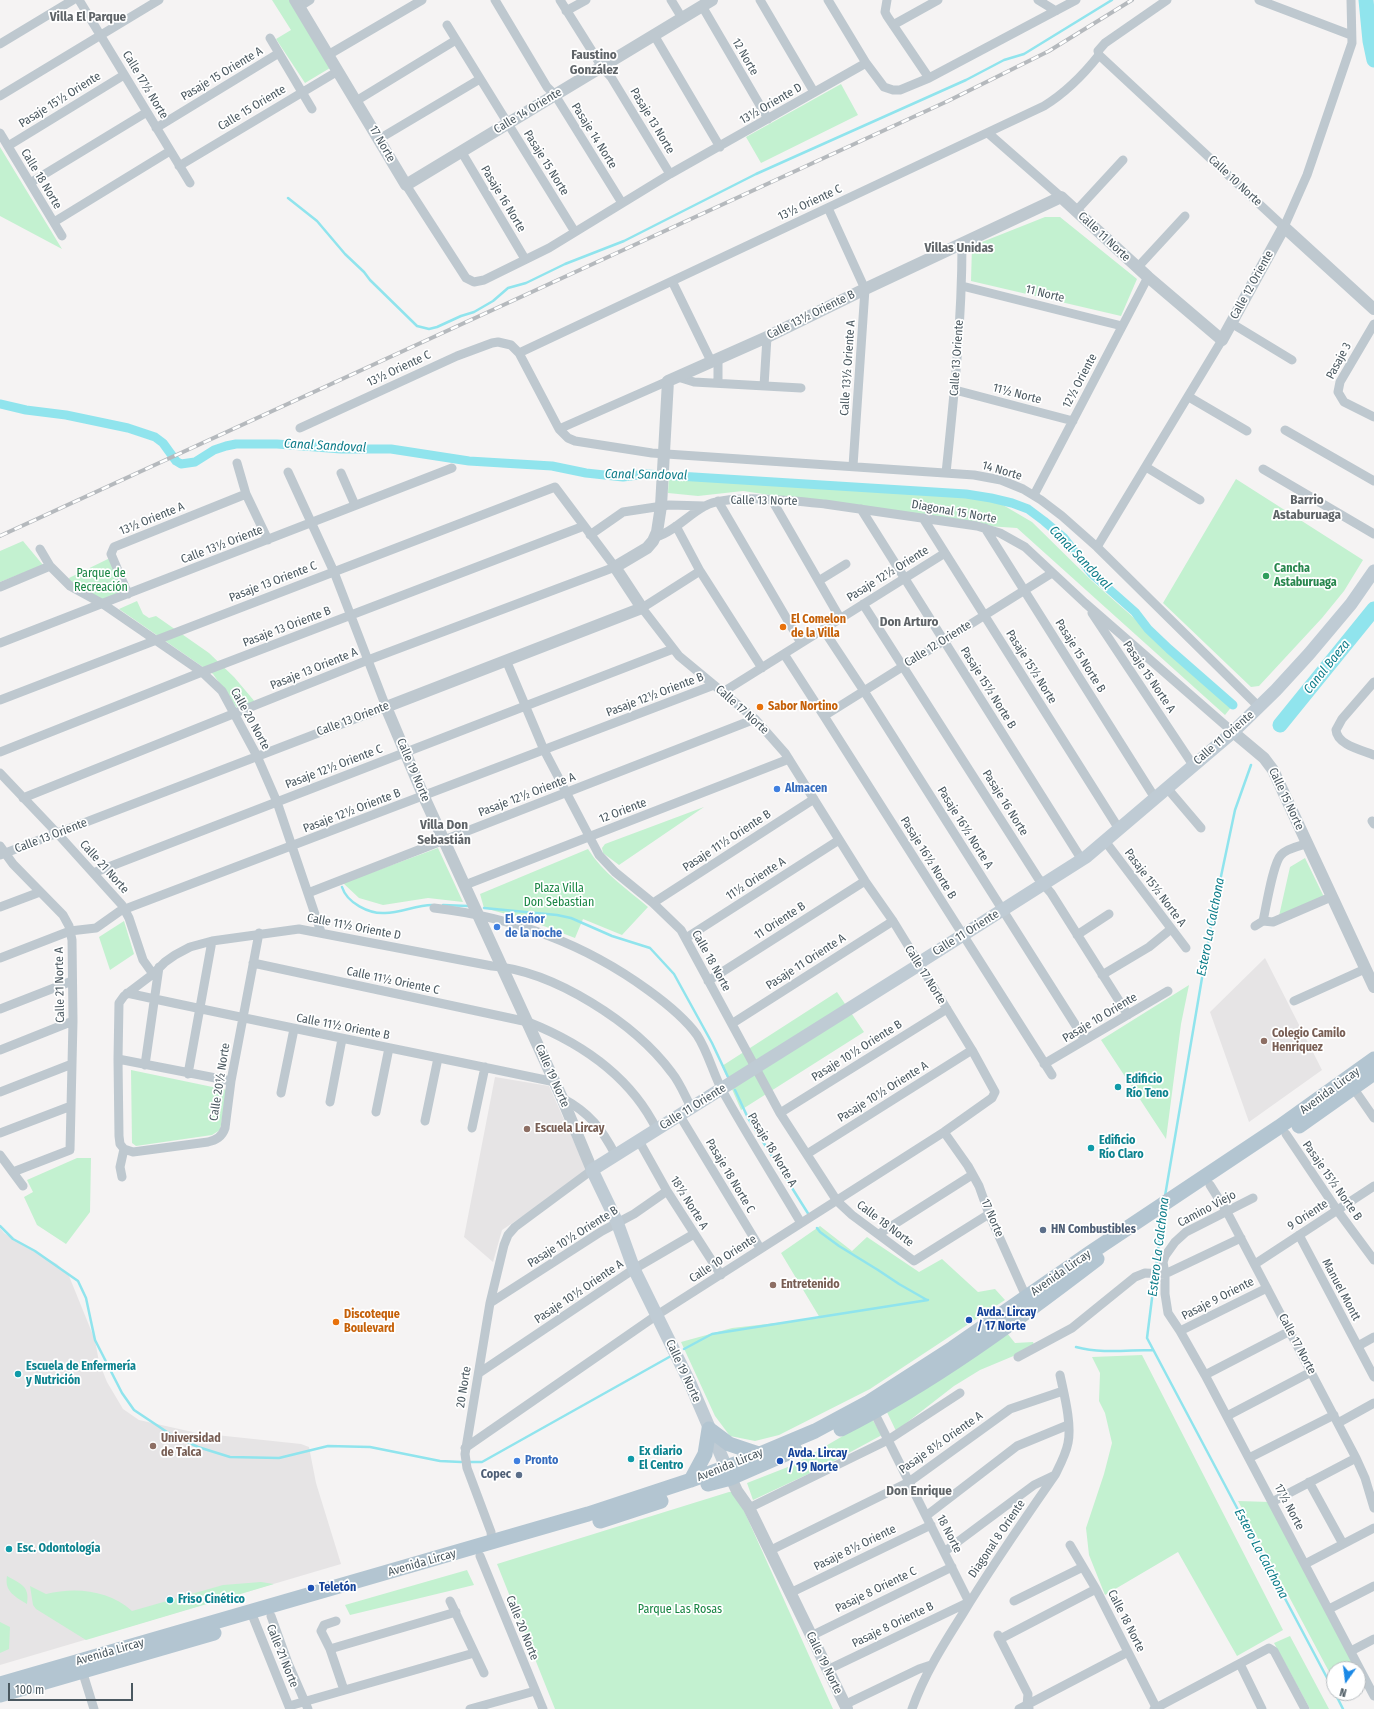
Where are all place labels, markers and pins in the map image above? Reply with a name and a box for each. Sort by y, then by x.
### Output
place label: Cancha Astaburuaga [1274,562,1337,590]
marker: Cancha Astaburuaga [1261,571,1271,581]
place label: El Comelon de la Villa [791,613,846,641]
marker: El Comelon de la Villa [778,622,788,632]
place label: Sabor Nortino [768,700,838,714]
marker: Sabor Nortino [755,702,765,712]
place label: Almacen [785,782,827,796]
marker: Almacen [772,784,782,794]
place label: El señor de la noche [505,913,562,941]
marker: El señor de la noche [492,922,502,932]
place label: Colegio Camilo Henriquez [1272,1027,1346,1055]
marker: Colegio Camilo Henriquez [1259,1036,1269,1046]
place label: Edificio Río Teno [1126,1073,1169,1101]
marker: Edificio Río Teno [1113,1082,1123,1092]
place label: Escuela Lircay [535,1122,604,1136]
marker: Escuela Lircay [522,1124,532,1134]
place label: Edificio Río Claro [1099,1134,1144,1162]
marker: Edificio Río Claro [1086,1143,1096,1153]
place label: HN Combustibles [1051,1223,1136,1237]
marker: HN Combustibles [1038,1225,1048,1235]
place label: Entretenido [781,1278,840,1292]
marker: Entretenido [768,1280,778,1290]
place label: Avda. Lircay / 17 Norte [977,1306,1036,1334]
place label: Discoteque Boulevard [344,1308,400,1336]
marker: Avda. Lircay / 17 Norte [964,1315,974,1325]
marker: Discoteque Boulevard [331,1317,341,1327]
place label: Escuela de Enfermería y Nutrición [26,1360,136,1388]
marker: Escuela de Enfermería y Nutrición [13,1369,23,1379]
place label: Universidad de Talca [161,1432,221,1460]
marker: Universidad de Talca [148,1441,158,1451]
place label: Ex diario El Centro [639,1445,683,1473]
place label: Avda. Lircay / 19 Norte [788,1447,847,1475]
place label: Pronto [525,1454,558,1468]
marker: Ex diario El Centro [626,1454,636,1464]
marker: Pronto [512,1456,522,1466]
marker: Avda. Lircay / 19 Norte [775,1456,785,1466]
place label: Copec [481,1468,511,1482]
marker: Copec [514,1470,524,1480]
place label: Esc. Odontología [17,1542,100,1556]
marker: Esc. Odontología [4,1544,14,1554]
place label: Teletón [319,1581,356,1595]
marker: Teletón [306,1583,316,1593]
place label: Friso Cinético [178,1593,245,1607]
marker: Friso Cinético [165,1595,175,1605]

